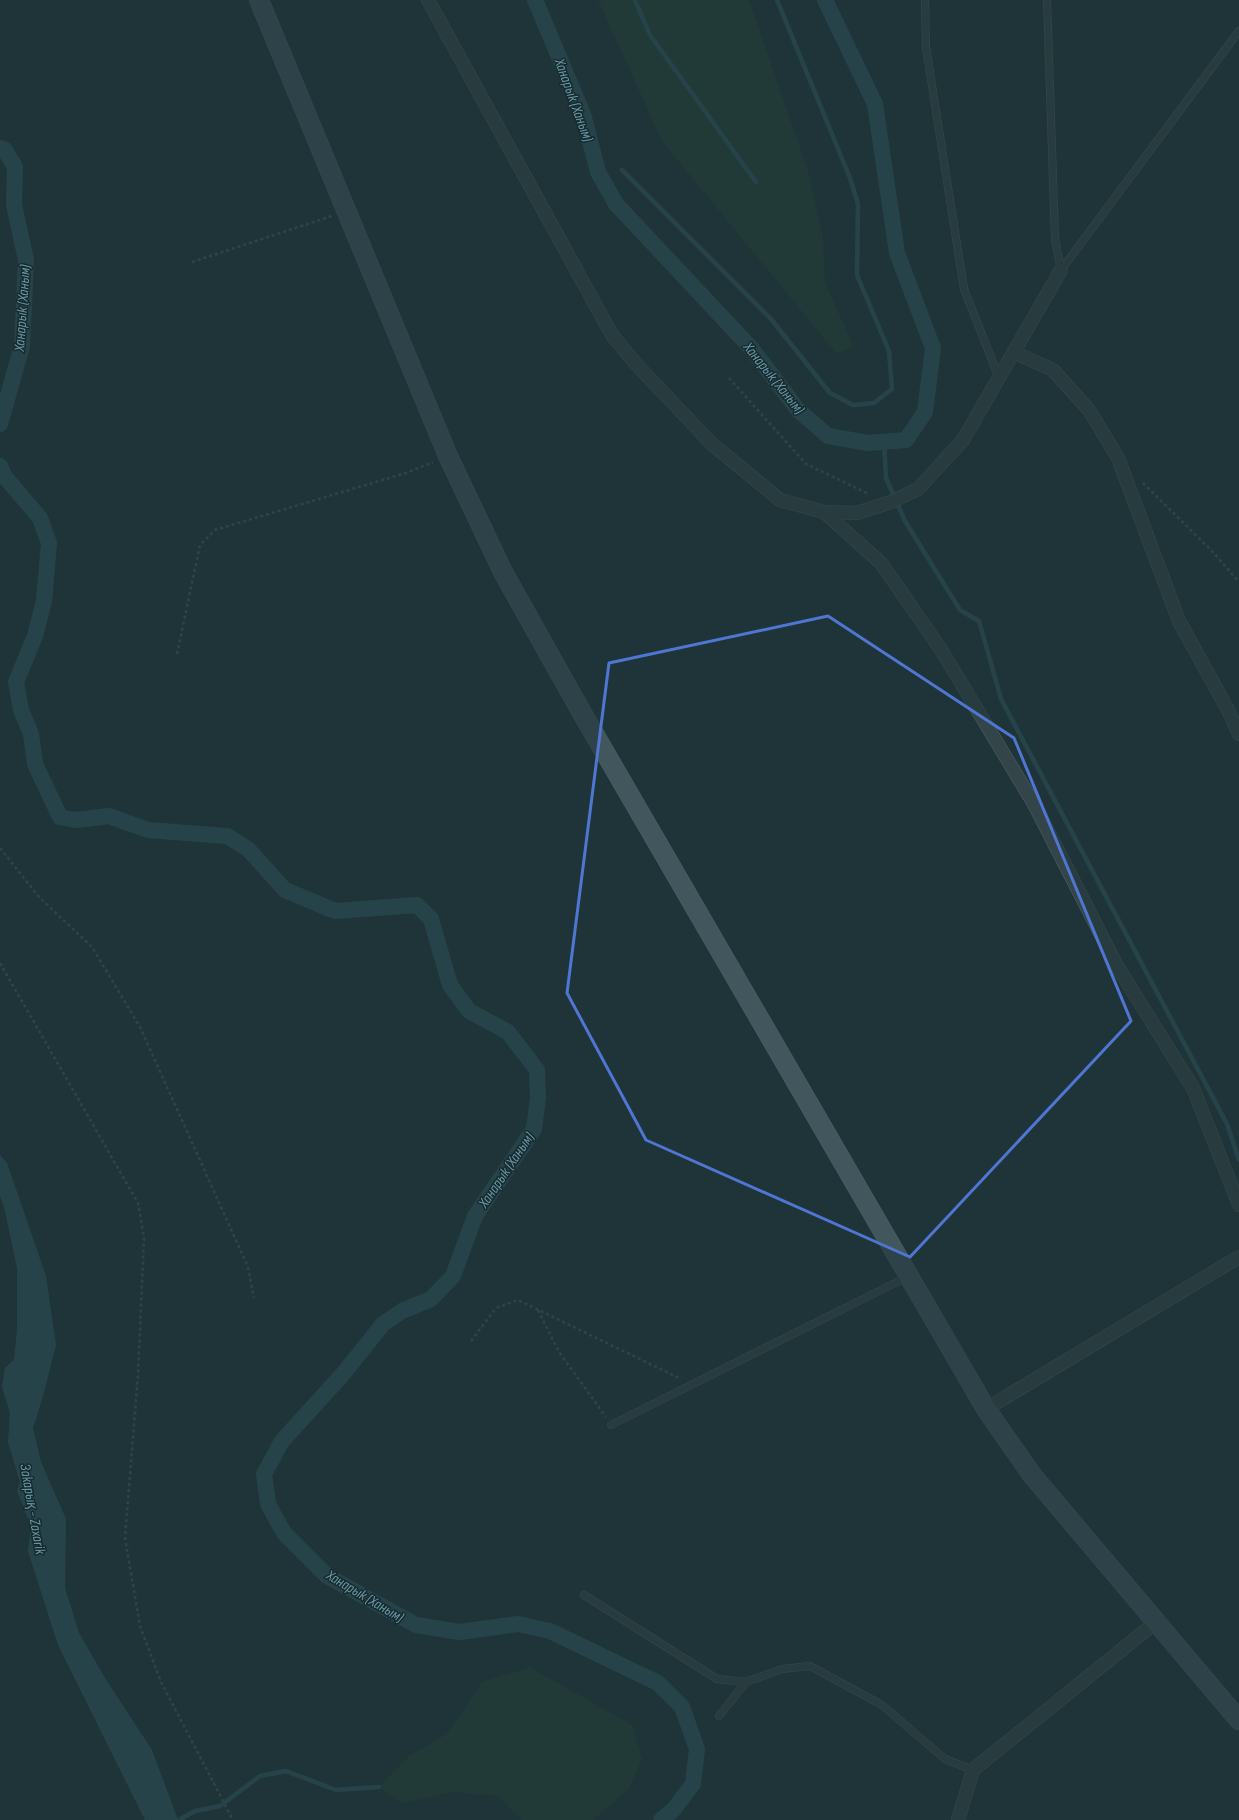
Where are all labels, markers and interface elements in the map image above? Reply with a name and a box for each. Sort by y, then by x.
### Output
water label: Ханарык (Ханым) [549,55,598,145]
water label: Ханарык (Ханым) [10,263,35,353]
water label: Ханарык (Ханым) [738,338,809,419]
water label: Ханарык (Ханым) [474,1128,539,1212]
water label: Закарық - Zaxarik [15,1462,50,1556]
water label: Ханарык (Ханым) [322,1565,408,1627]

